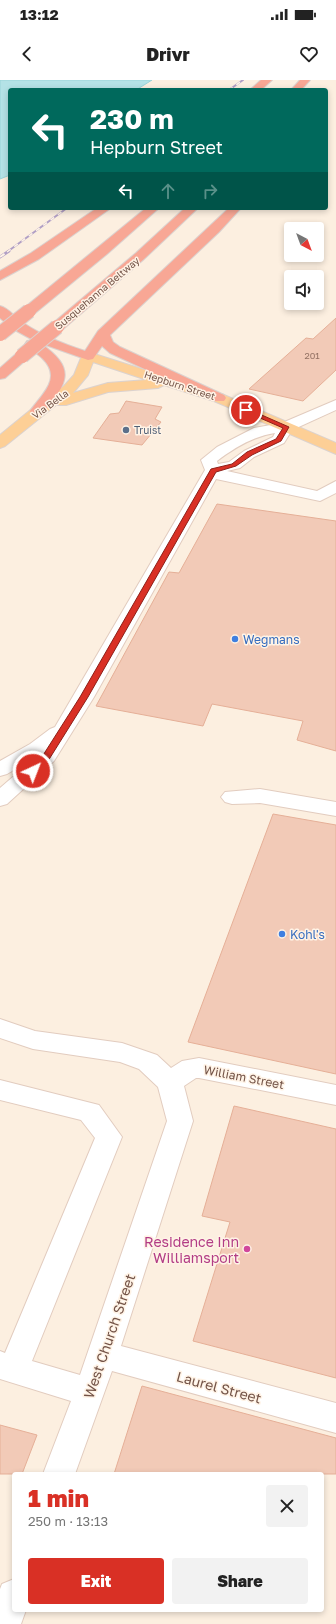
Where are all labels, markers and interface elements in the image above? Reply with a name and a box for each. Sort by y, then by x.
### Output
text: 13:12 [20,5,59,23]
icon: back [16,43,38,65]
text: Drivr [146,43,190,65]
icon: heart [298,43,320,65]
text: 230 m [90,102,174,135]
icon: left [24,104,76,156]
text: Hepburn Street [90,136,223,158]
icon: left [115,180,137,202]
icon: ahead [157,180,179,202]
icon: right [199,180,221,202]
north arrow [284,222,324,262]
map controls [284,222,324,310]
street label: Susquehanna Beltway [52,254,142,332]
button: sound [284,270,324,310]
house number: 201 [304,350,320,361]
street label: Hepburn Street [143,368,217,402]
street label: Via Bella [29,387,71,421]
pin [229,393,263,427]
icon: arrive [235,399,257,421]
place label: Truist [134,424,161,436]
marker: Truist [121,425,131,435]
place label: Wegmans [243,632,300,647]
marker: Wegmans [230,634,240,644]
position arrow [12,750,54,792]
place label: Kohl's [290,927,325,942]
marker: Kohl's [277,929,287,939]
street label: William Street [203,1062,286,1092]
place label: Residence Inn Williamsport [144,1233,239,1266]
marker: Residence Inn Williamsport [242,1244,252,1254]
street label: West Church Street [80,1271,138,1401]
street label: Laurel Street [175,1367,263,1407]
text: 1 min [28,1483,89,1512]
button: close [266,1485,308,1527]
text: 250 m · 13:13 [28,1513,108,1529]
button: Exit [28,1558,164,1604]
button: Share [172,1558,308,1604]

